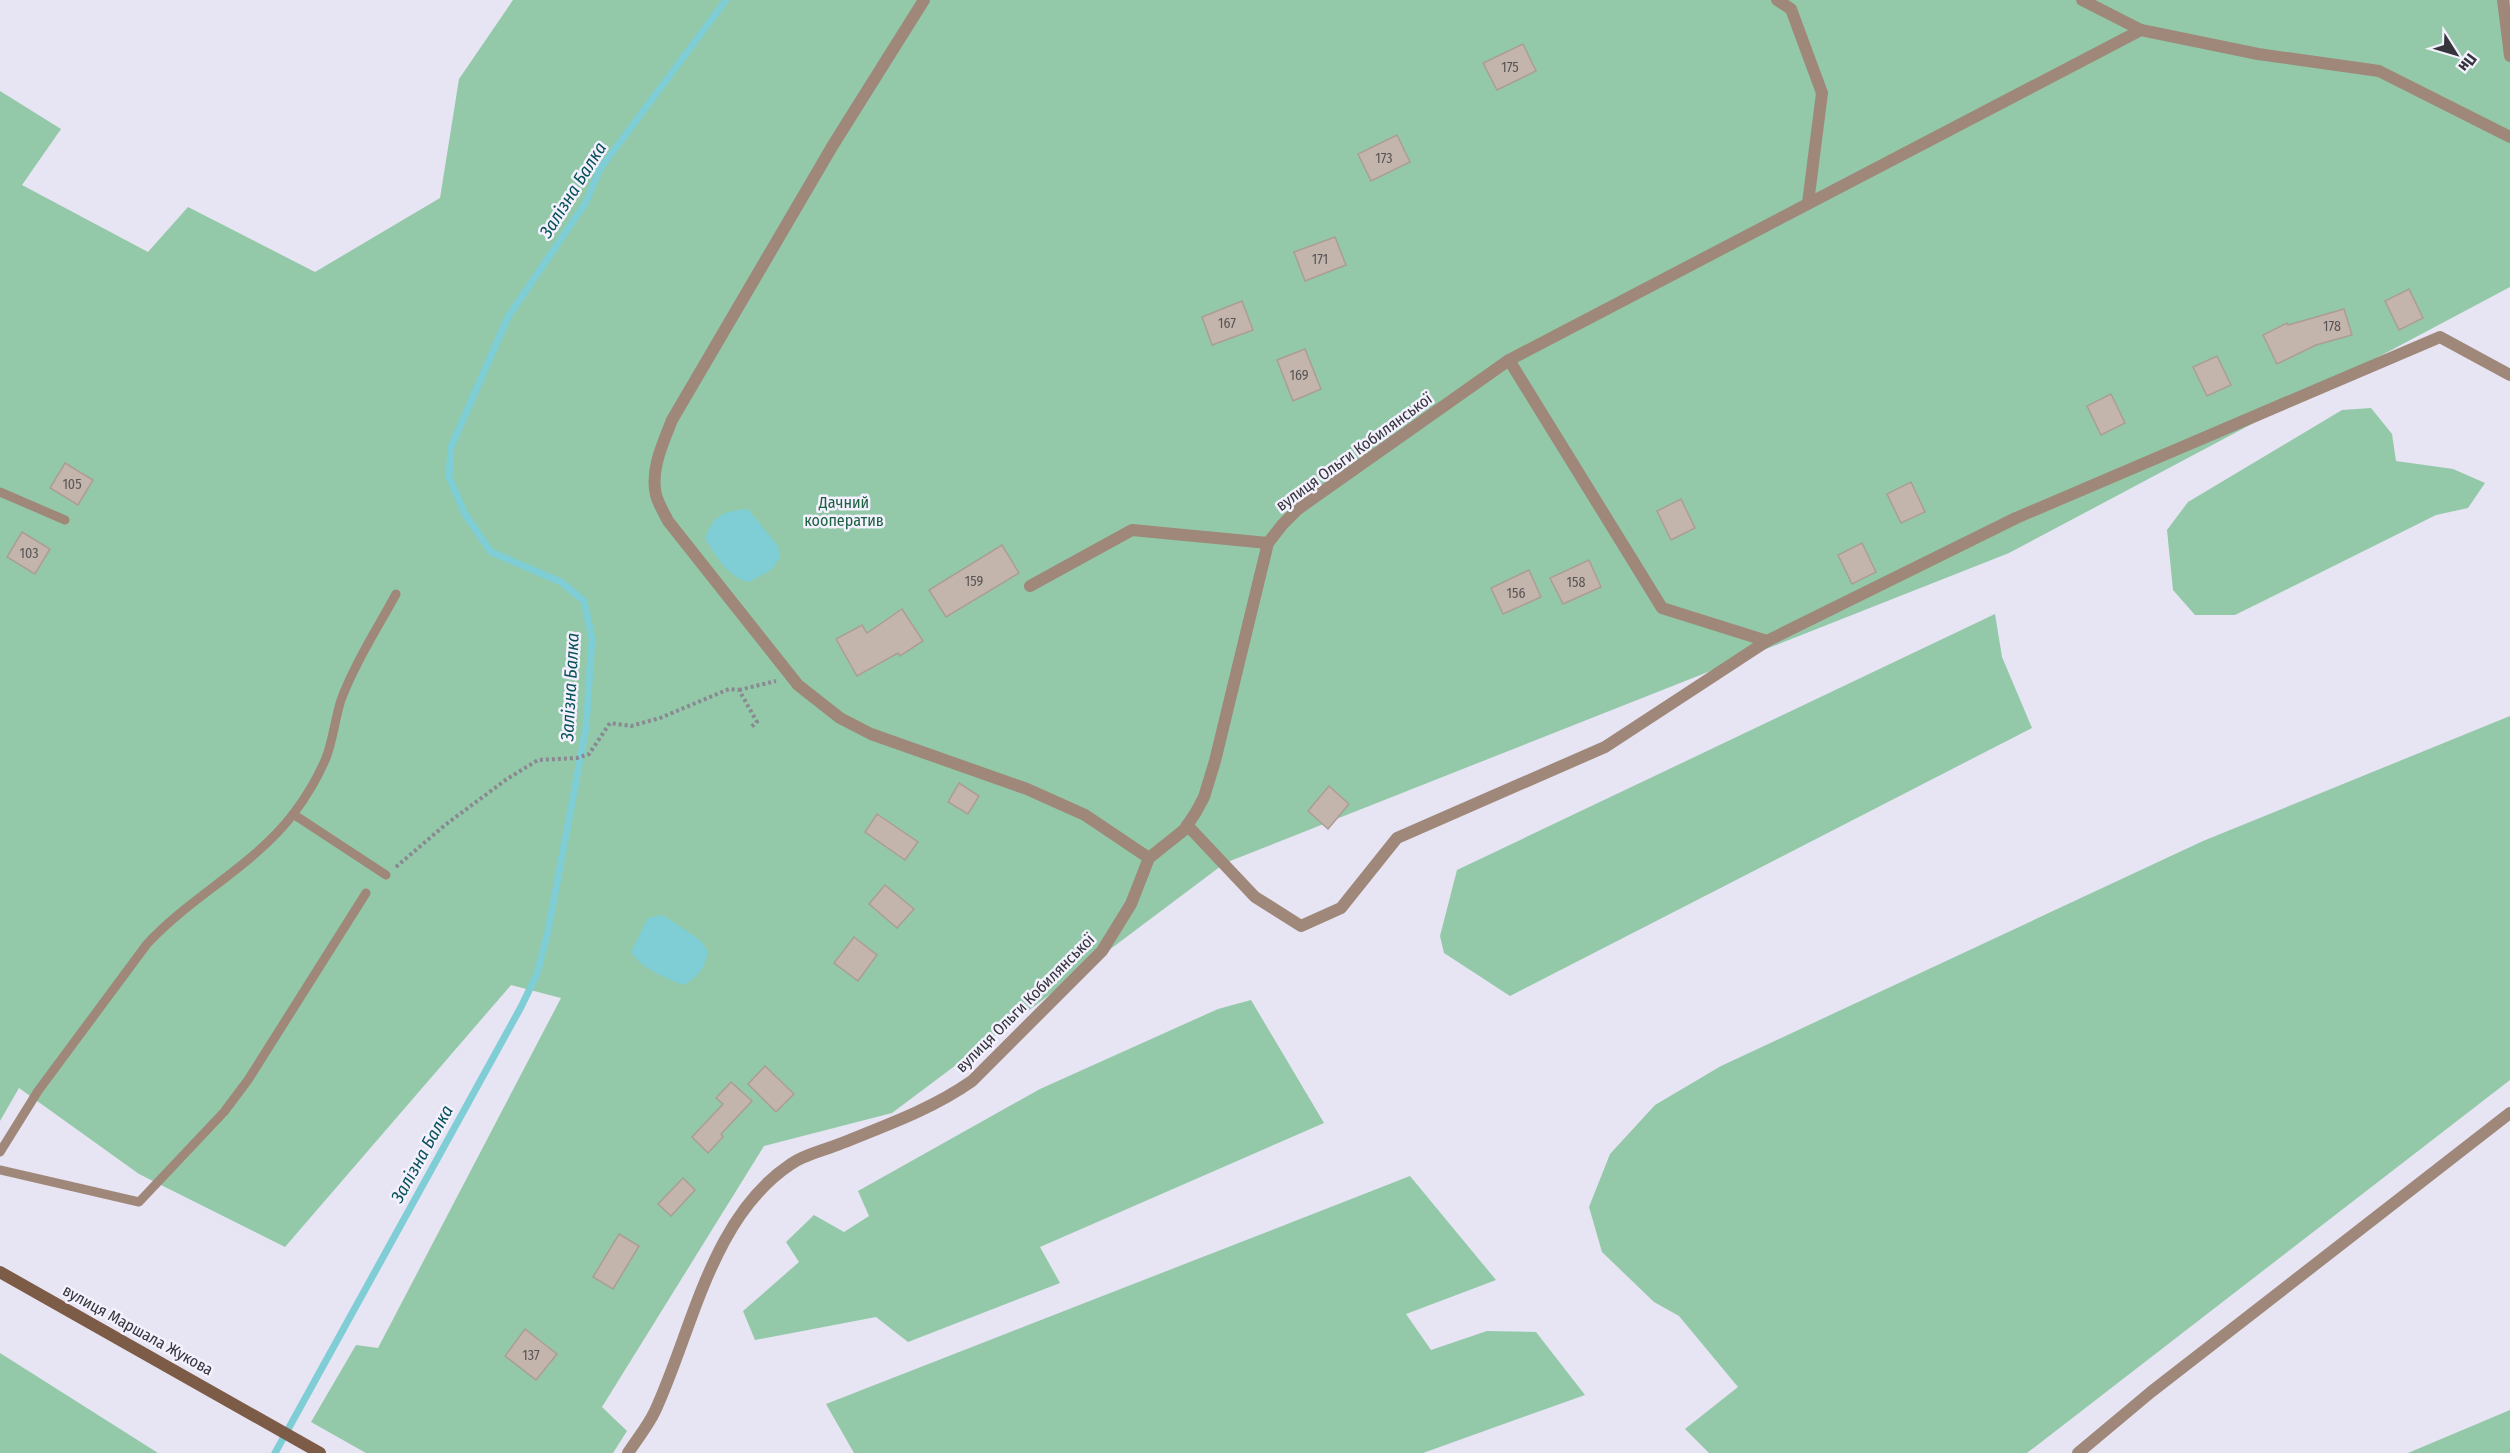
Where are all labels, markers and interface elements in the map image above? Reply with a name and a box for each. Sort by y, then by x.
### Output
north arrow [2426,24,2486,84]
text: Пн [2455,50,2481,76]
house number: 175 [1501,59,1519,76]
water label: Залізна Балка [534,138,611,243]
house number: 173 [1375,150,1393,167]
house number: 171 [1312,251,1328,268]
house number: 167 [1218,315,1236,332]
house number: 178 [2323,318,2341,335]
house number: 169 [1289,367,1309,384]
street label: вулиця Ольги Кобилянської [1272,388,1437,515]
house number: 105 [62,476,82,493]
park label: Дачний кооператив [804,493,884,530]
house number: 103 [20,545,38,562]
house number: 159 [965,573,983,590]
house number: 158 [1567,574,1585,591]
house number: 156 [1507,585,1525,602]
water label: Залізна Балка [556,632,584,743]
street label: вулиця Ольги Кобилянської [952,929,1099,1076]
water label: Залізна Балка [386,1101,458,1208]
street label: вулиця Маршала Жукова [60,1281,217,1379]
house number: 137 [522,1347,540,1364]

